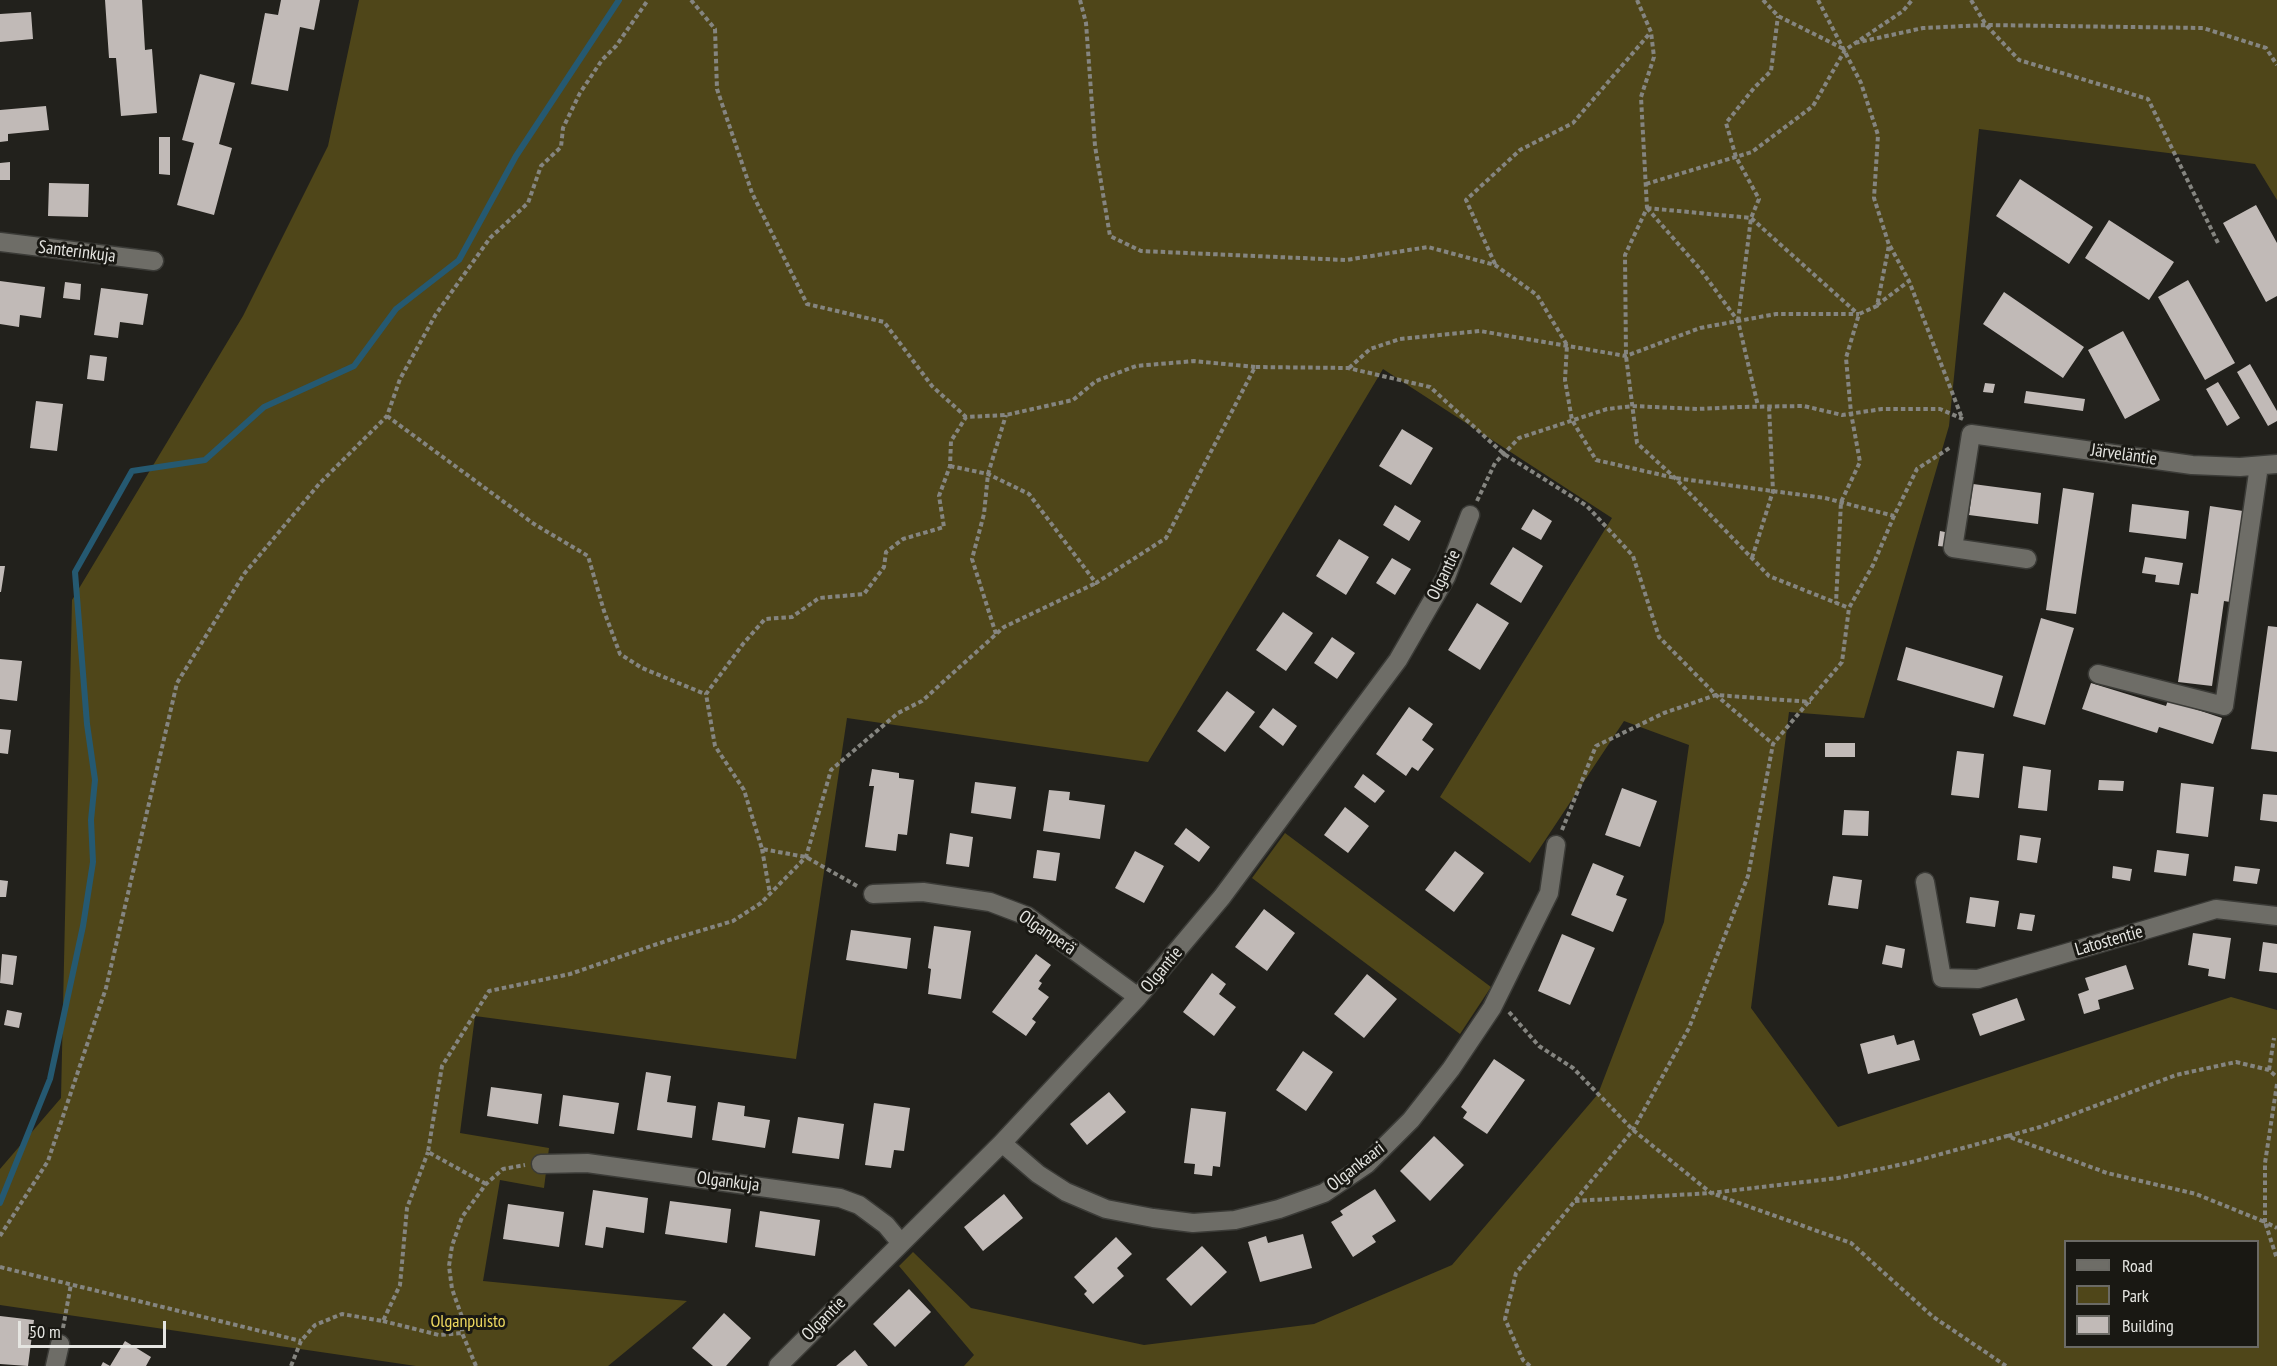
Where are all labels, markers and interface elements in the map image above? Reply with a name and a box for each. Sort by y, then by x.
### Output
street label: Santerinkuja [37,237,117,267]
street label: Järveläntie [2090,440,2158,470]
street label: Olgantie [1423,546,1465,604]
street label: Olganperä [1014,906,1080,960]
street label: Latostentie [2073,921,2145,961]
street label: Olgantie [1137,943,1187,997]
street label: Olgankaari [1323,1138,1389,1196]
street label: Olgankuja [696,1167,760,1197]
legend [2064,1240,2259,1348]
text: Road [2122,1254,2153,1277]
text: Park [2122,1284,2149,1307]
street label: Olgantie [798,1293,850,1345]
scale bar [21,1309,170,1347]
park label: Olganpuisto [430,1311,506,1333]
text: Building [2122,1314,2174,1337]
text: 50 m [29,1320,61,1343]

